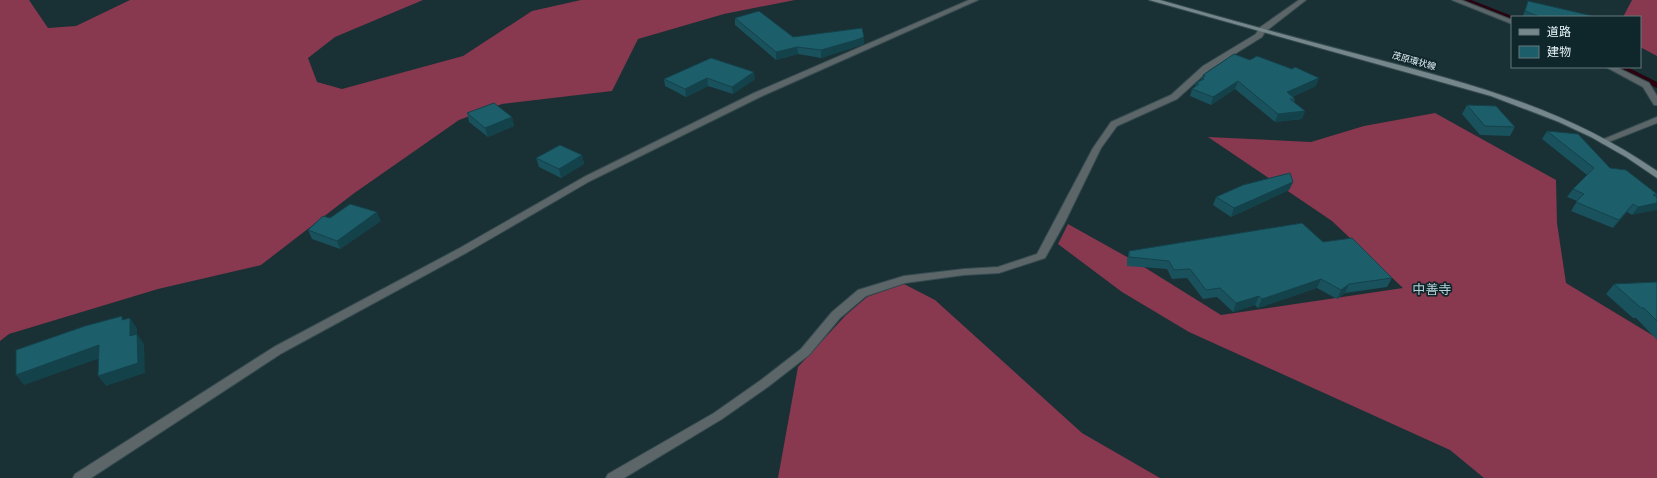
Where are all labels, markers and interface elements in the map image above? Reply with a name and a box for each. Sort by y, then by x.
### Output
legend [1511,16,1641,68]
text: 道路 [1547,24,1571,39]
text: 建物 [1547,44,1571,59]
street label: 茂原環状線 [1391,49,1438,72]
district label: 中善寺 [1412,281,1452,297]

